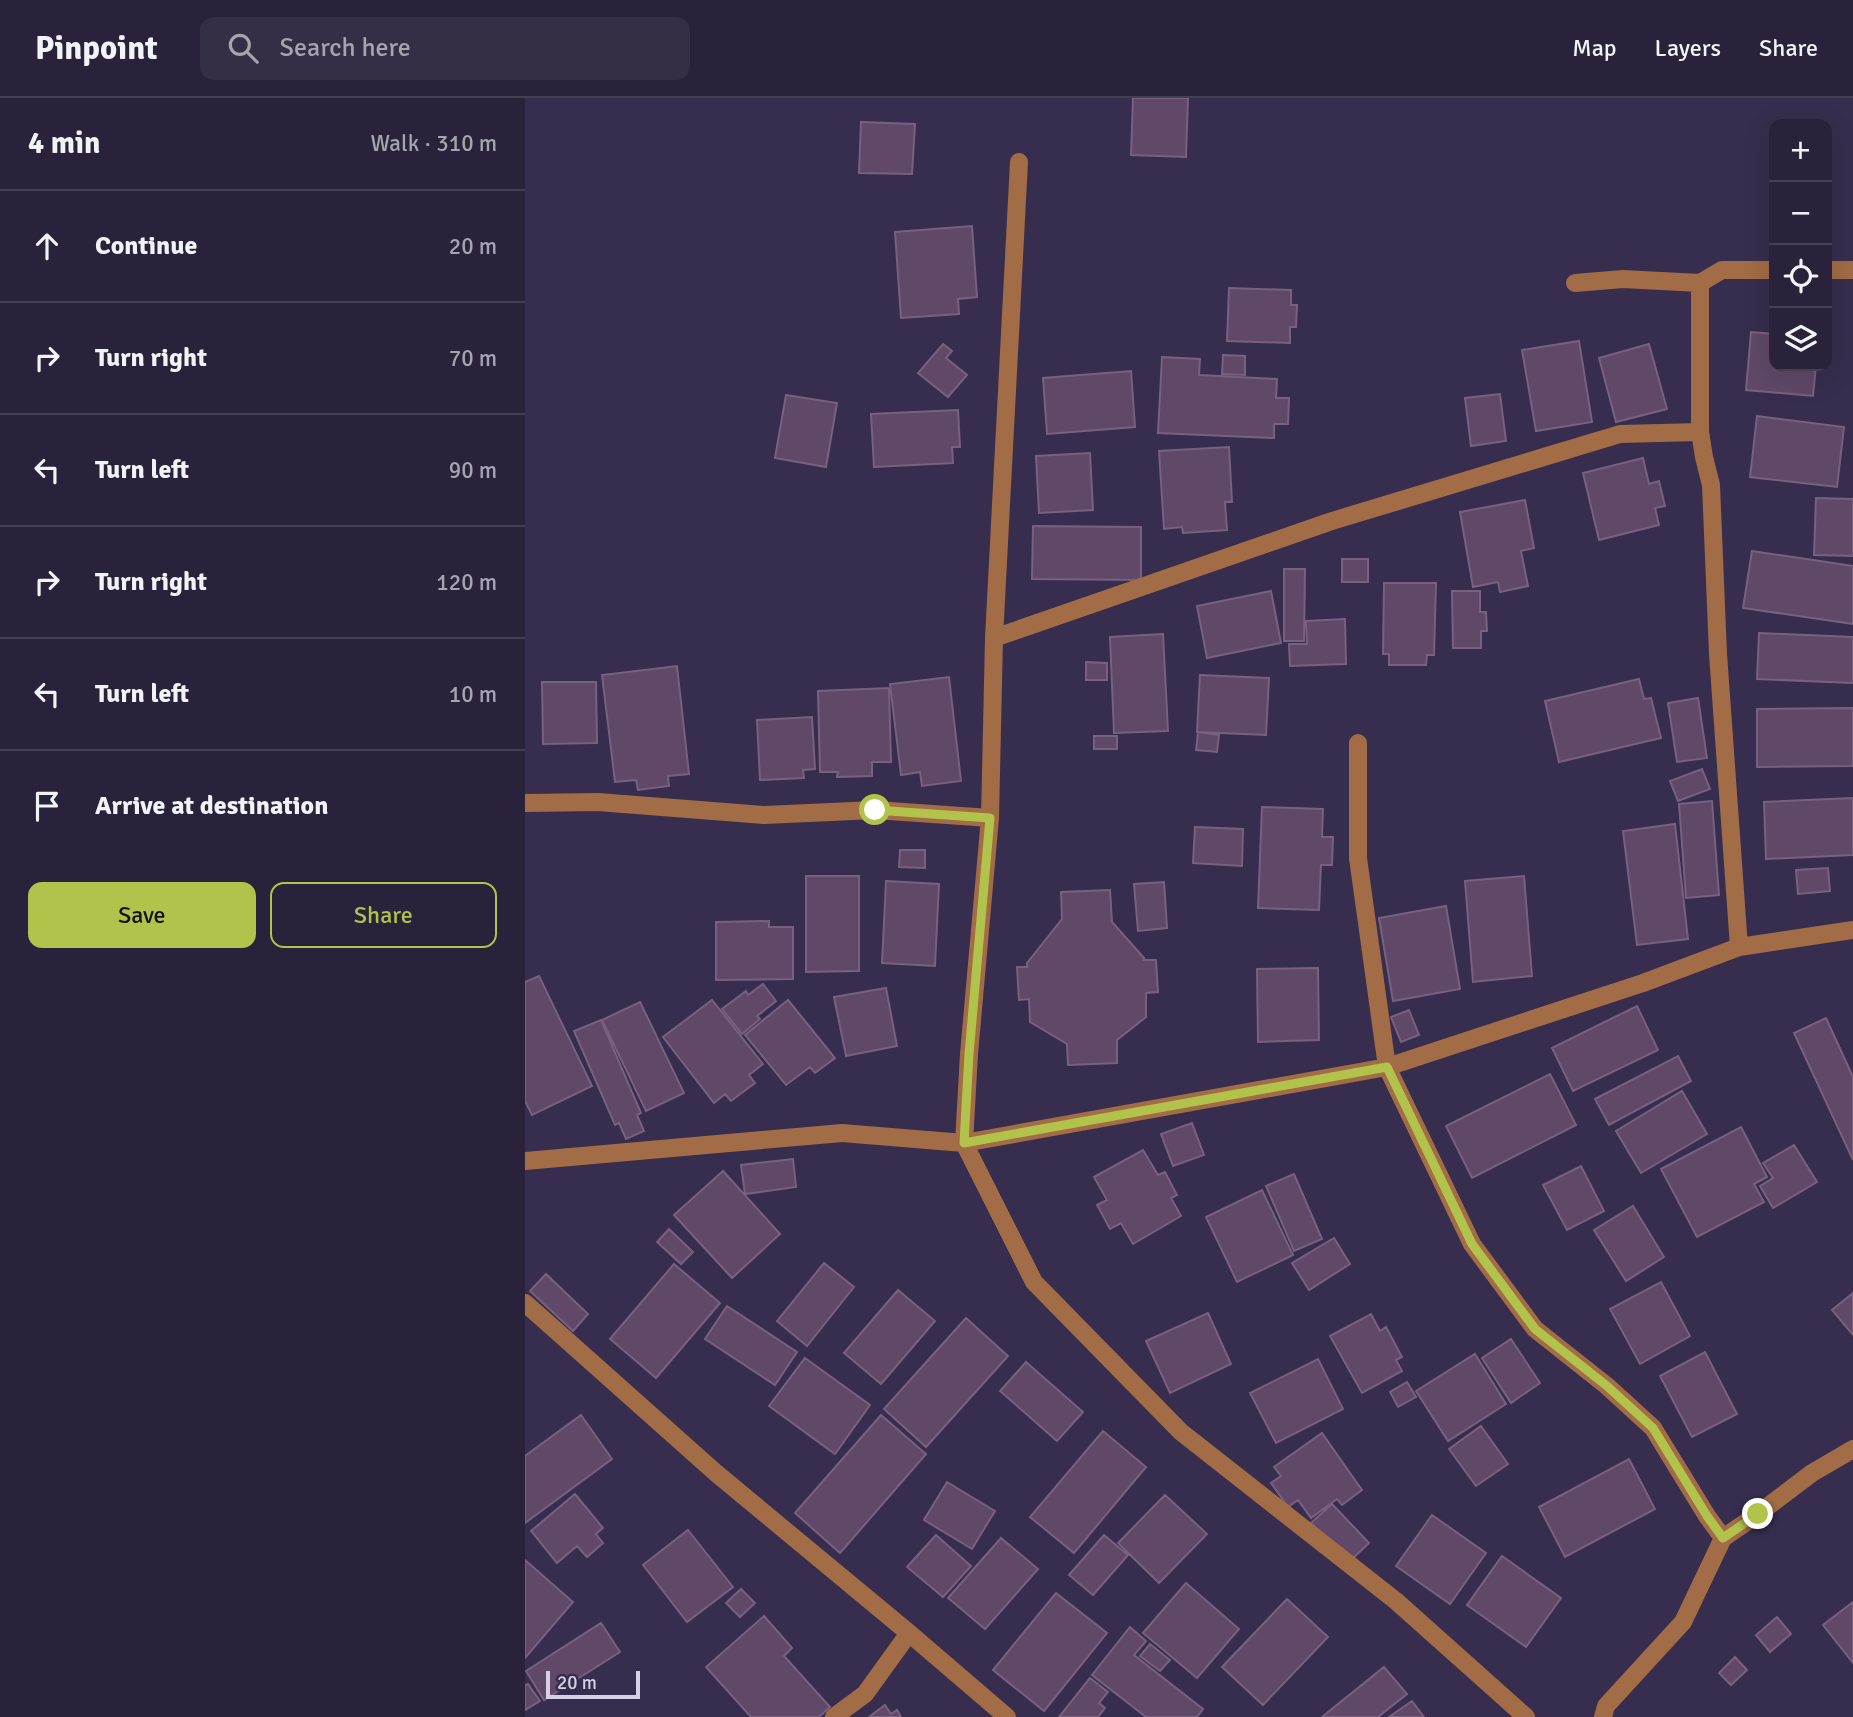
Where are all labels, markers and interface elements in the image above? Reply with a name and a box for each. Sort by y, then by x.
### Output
search box [200,17,690,80]
text: Pinpoint [35,28,158,69]
icon: search [224,29,262,67]
text: Search here [280,32,411,64]
text: Map [1572,33,1617,63]
text: Layers [1655,33,1721,63]
text: Share [1759,33,1818,63]
map controls [1769,119,1832,371]
button: + [1769,119,1832,182]
text: 4 min [28,125,100,162]
text: Walk · 310 m [371,129,497,158]
button: − [1769,182,1832,245]
icon: ahead [28,227,66,265]
text: Continue [95,230,197,262]
text: 20 m [449,232,497,261]
button: locate [1769,245,1832,308]
button: layers [1769,308,1832,371]
icon: right [28,339,66,377]
text: Turn right [95,342,207,374]
text: 70 m [449,344,497,373]
icon: left [28,451,66,489]
text: Turn left [95,454,189,486]
text: 90 m [449,456,497,485]
icon: right [28,563,66,601]
text: Turn right [95,566,207,598]
text: 120 m [436,568,497,597]
icon: left [28,675,66,713]
text: Turn left [95,678,189,710]
text: 10 m [449,680,497,709]
icon: arrive [28,787,66,825]
text: Arrive at destination [95,790,328,822]
route start [859,794,890,825]
button: Save [28,882,256,948]
button: Share [270,882,497,948]
route end [1742,1498,1773,1529]
scale bar [546,1668,641,1700]
text: 20 m [557,1671,597,1695]

